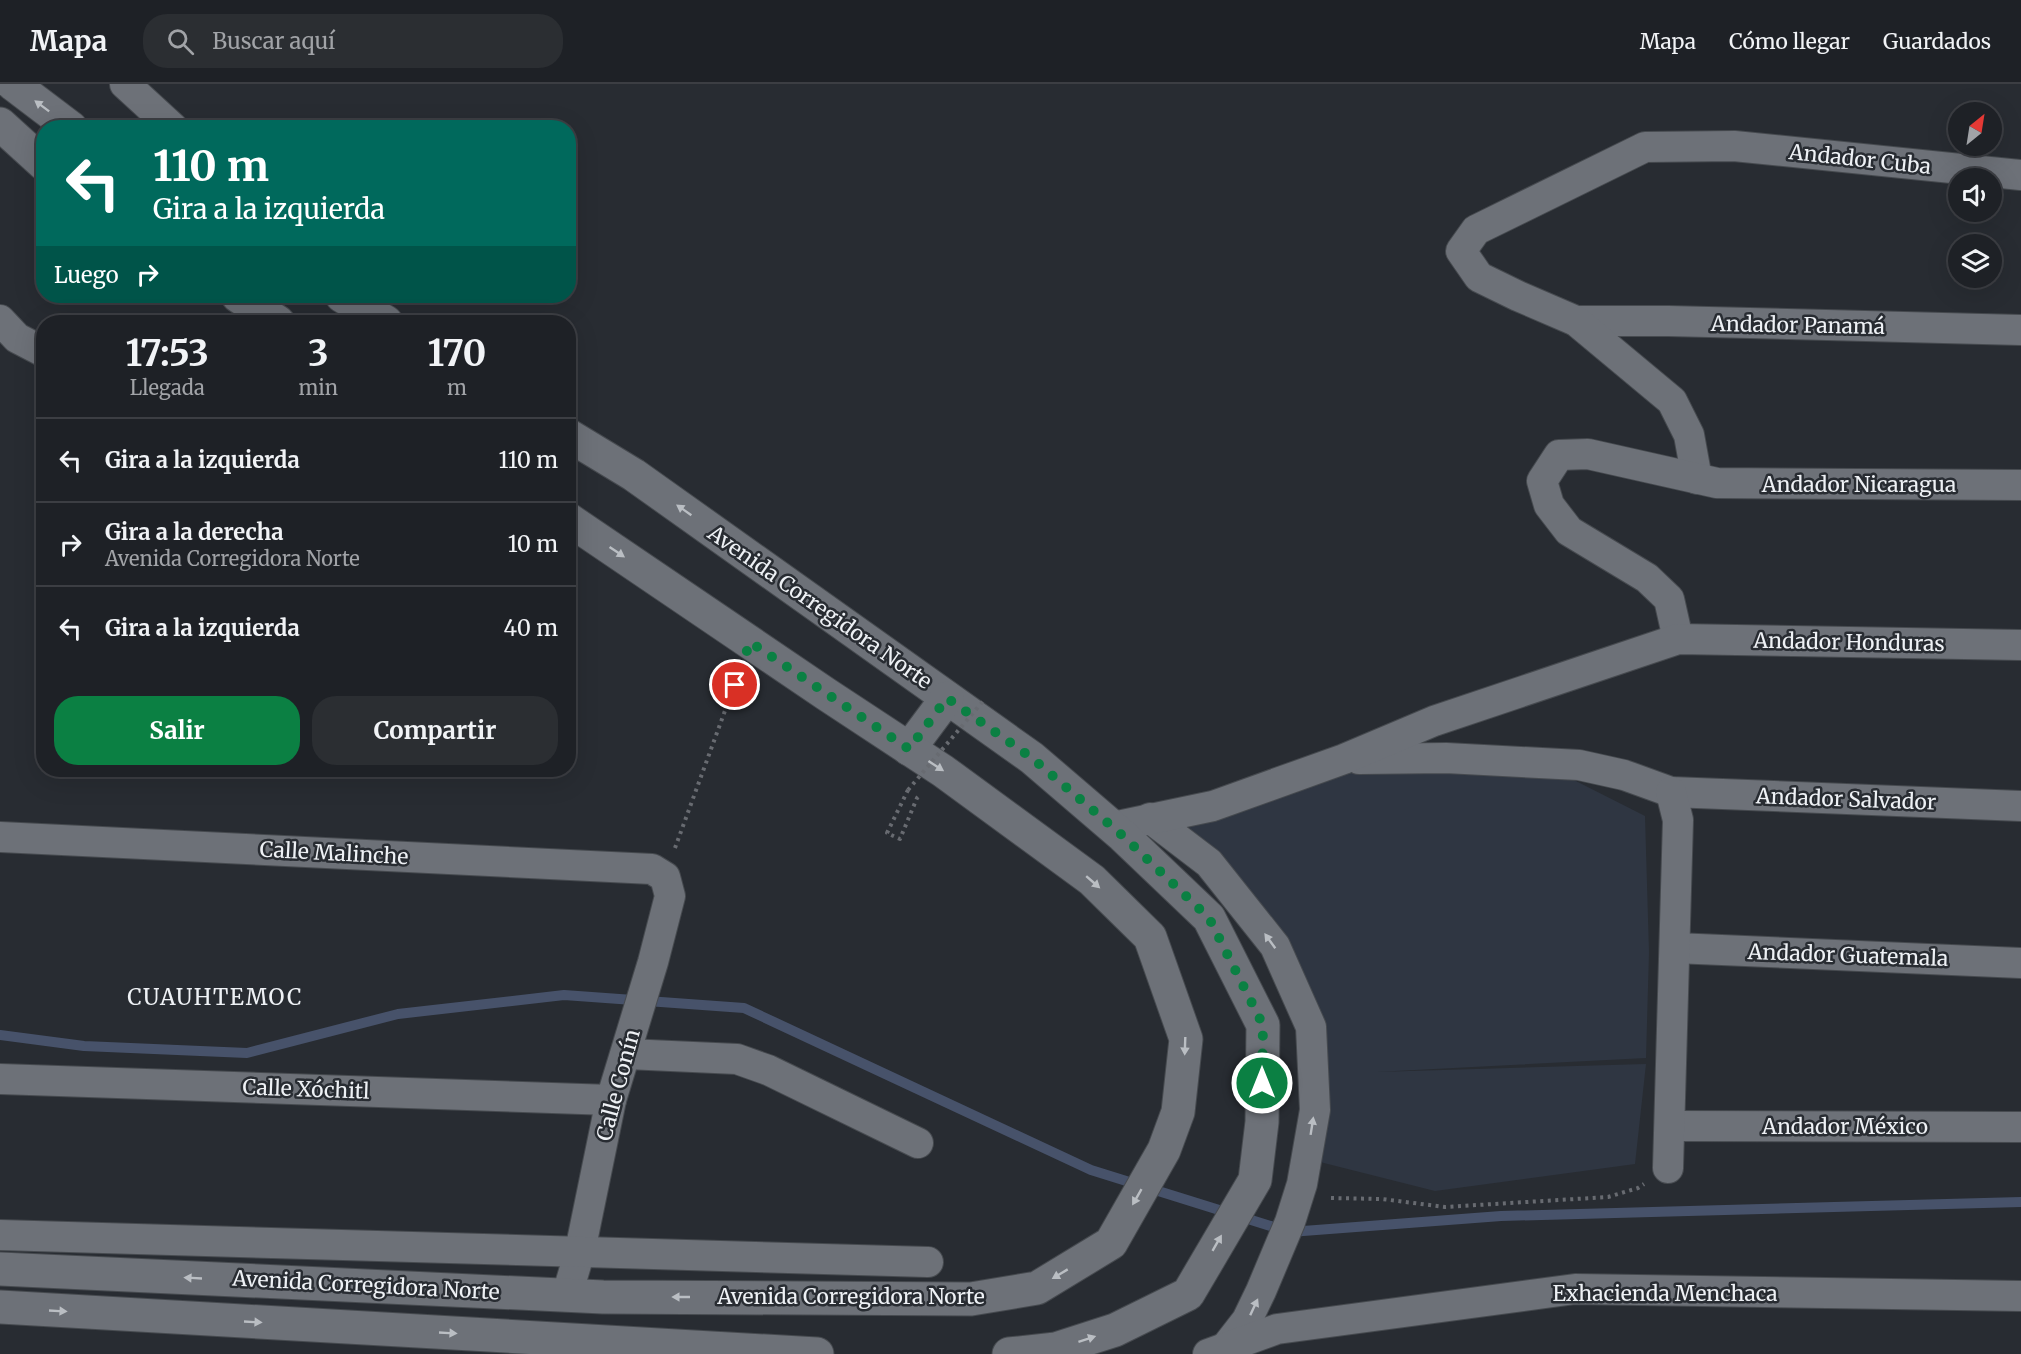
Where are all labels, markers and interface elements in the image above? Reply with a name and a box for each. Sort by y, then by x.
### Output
search box [143,14,563,68]
text: Mapa [30,23,107,59]
icon: search [164,25,197,58]
text: Buscar aquí [212,27,335,55]
text: Mapa [1640,28,1696,55]
text: Cómo llegar [1729,28,1850,55]
text: Guardados [1883,28,1991,55]
one-way arrow [34,100,49,112]
north arrow [1948,102,2002,156]
map controls [1948,102,2002,288]
street label: Andador Cuba [1787,138,1932,180]
text: 110 m [153,140,269,192]
icon: left [54,144,132,222]
button: sound [1948,168,2002,222]
text: Gira a la izquierda [153,192,385,226]
button: layers [1948,234,2002,288]
icon: right [131,258,164,291]
text: Luego [54,261,119,289]
street label: Andador Panamá [1710,310,1885,340]
text: 17:53 [126,331,209,376]
text: 3 [308,331,329,376]
text: 170 [428,331,486,376]
text: Llegada [130,375,205,400]
text: min [299,375,338,400]
text: m [447,375,467,400]
icon: left [54,444,87,477]
text: Gira a la izquierda [105,446,300,474]
text: 110 m [499,446,558,474]
street label: Andador Nicaragua [1761,471,1956,498]
one-way arrow [676,504,692,516]
text: Gira a la derecha [105,518,283,546]
street label: Avenida Corregidora Norte [702,519,937,695]
icon: right [54,528,87,561]
text: 10 m [508,530,558,558]
text: Avenida Corregidora Norte [105,546,360,571]
one-way arrow [609,546,625,557]
icon: left [54,612,87,645]
text: Gira a la izquierda [105,614,300,642]
text: 40 m [503,614,558,642]
street label: Andador Honduras [1752,627,1945,657]
pin [709,659,760,710]
icon: arrive [718,668,751,701]
button: Salir [54,696,300,765]
button: Compartir [312,696,558,765]
one-way arrow [928,760,944,771]
street label: Andador Salvador [1754,782,1937,816]
street label: Calle Malinche [259,836,409,870]
one-way arrow [1085,875,1100,888]
one-way arrow [1264,933,1276,949]
street label: Andador Guatemala [1746,938,1949,972]
district label: CUAUHTEMOC [127,983,303,1011]
street label: Calle Conín [590,1026,646,1144]
one-way arrow [1180,1037,1189,1056]
position arrow [1230,1051,1294,1115]
street label: Calle Xóchitl [242,1073,370,1105]
street label: Andador México [1761,1113,1928,1140]
one-way arrow [1307,1116,1316,1135]
one-way arrow [1132,1189,1143,1205]
one-way arrow [1212,1235,1223,1251]
street label: Avenida Corregidora Norte [231,1264,500,1305]
one-way arrow [1052,1268,1068,1279]
one-way arrow [183,1273,202,1282]
street label: Exhacienda Menchaca [1552,1280,1778,1307]
street label: Avenida Corregidora Norte [716,1283,985,1310]
one-way arrow [672,1292,691,1302]
one-way arrow [1249,1298,1258,1315]
one-way arrow [49,1306,68,1315]
one-way arrow [244,1317,263,1327]
one-way arrow [438,1329,457,1338]
one-way arrow [1078,1334,1096,1344]

